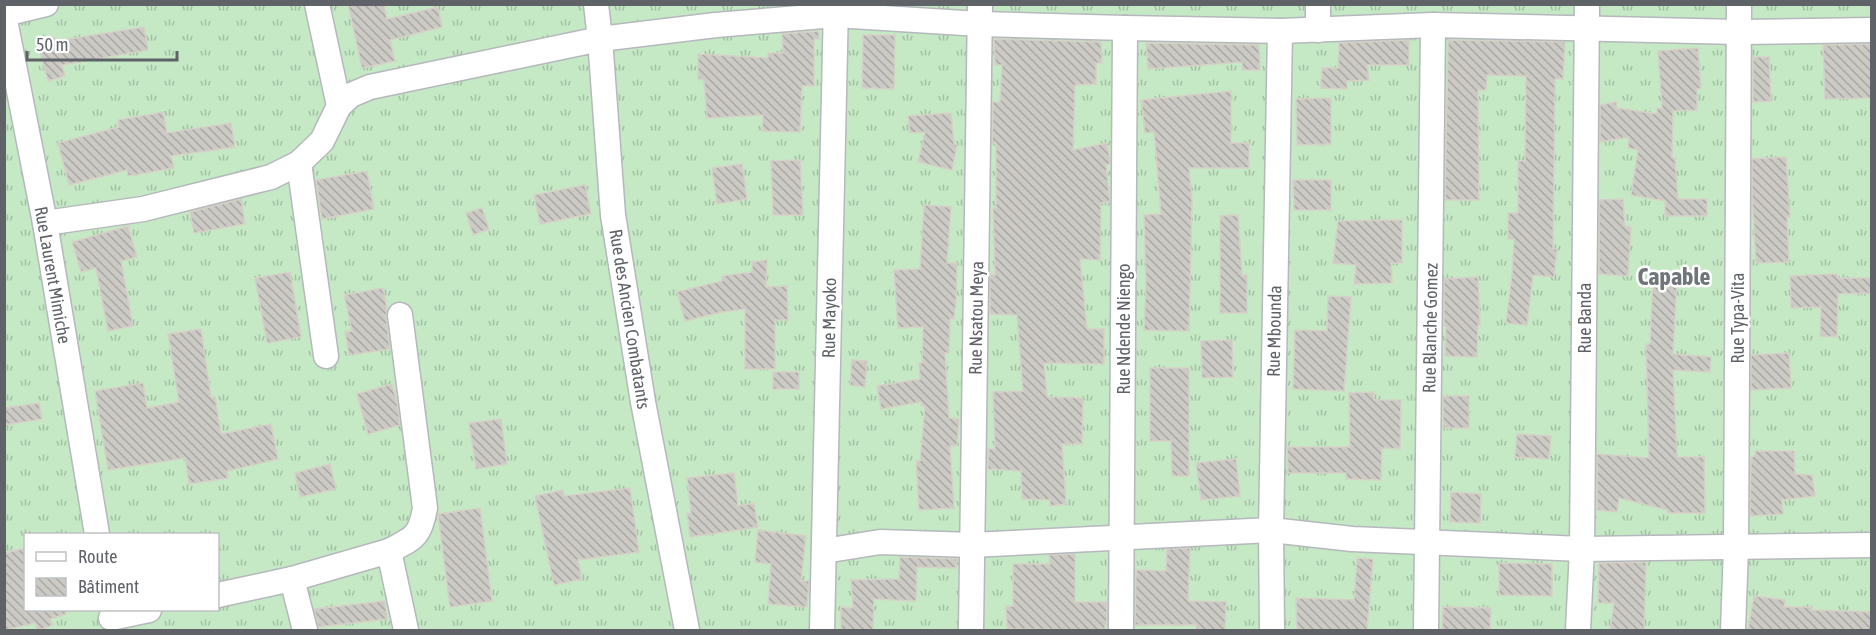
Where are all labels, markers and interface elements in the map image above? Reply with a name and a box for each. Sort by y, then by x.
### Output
scale bar [27,24,177,62]
text: 50 m [36,34,68,55]
street label: Rue Laurent Mimiche [31,205,75,345]
street label: Rue des Ancien Combatants [605,228,655,410]
street label: Rue Nsatou Meya [965,261,987,375]
street label: Rue Blanche Gomez [1418,262,1442,393]
street label: Rue Ndende Niengo [1113,263,1134,395]
district label: Capable [1638,263,1711,290]
street label: Rue Typa-Vita [1727,273,1748,363]
street label: Rue Mayoko [818,278,840,358]
street label: Rue Banda [1574,283,1595,353]
street label: Rue Mbounda [1263,285,1285,377]
legend [24,533,219,611]
text: Route [78,546,117,567]
text: Bâtiment [78,576,139,597]

